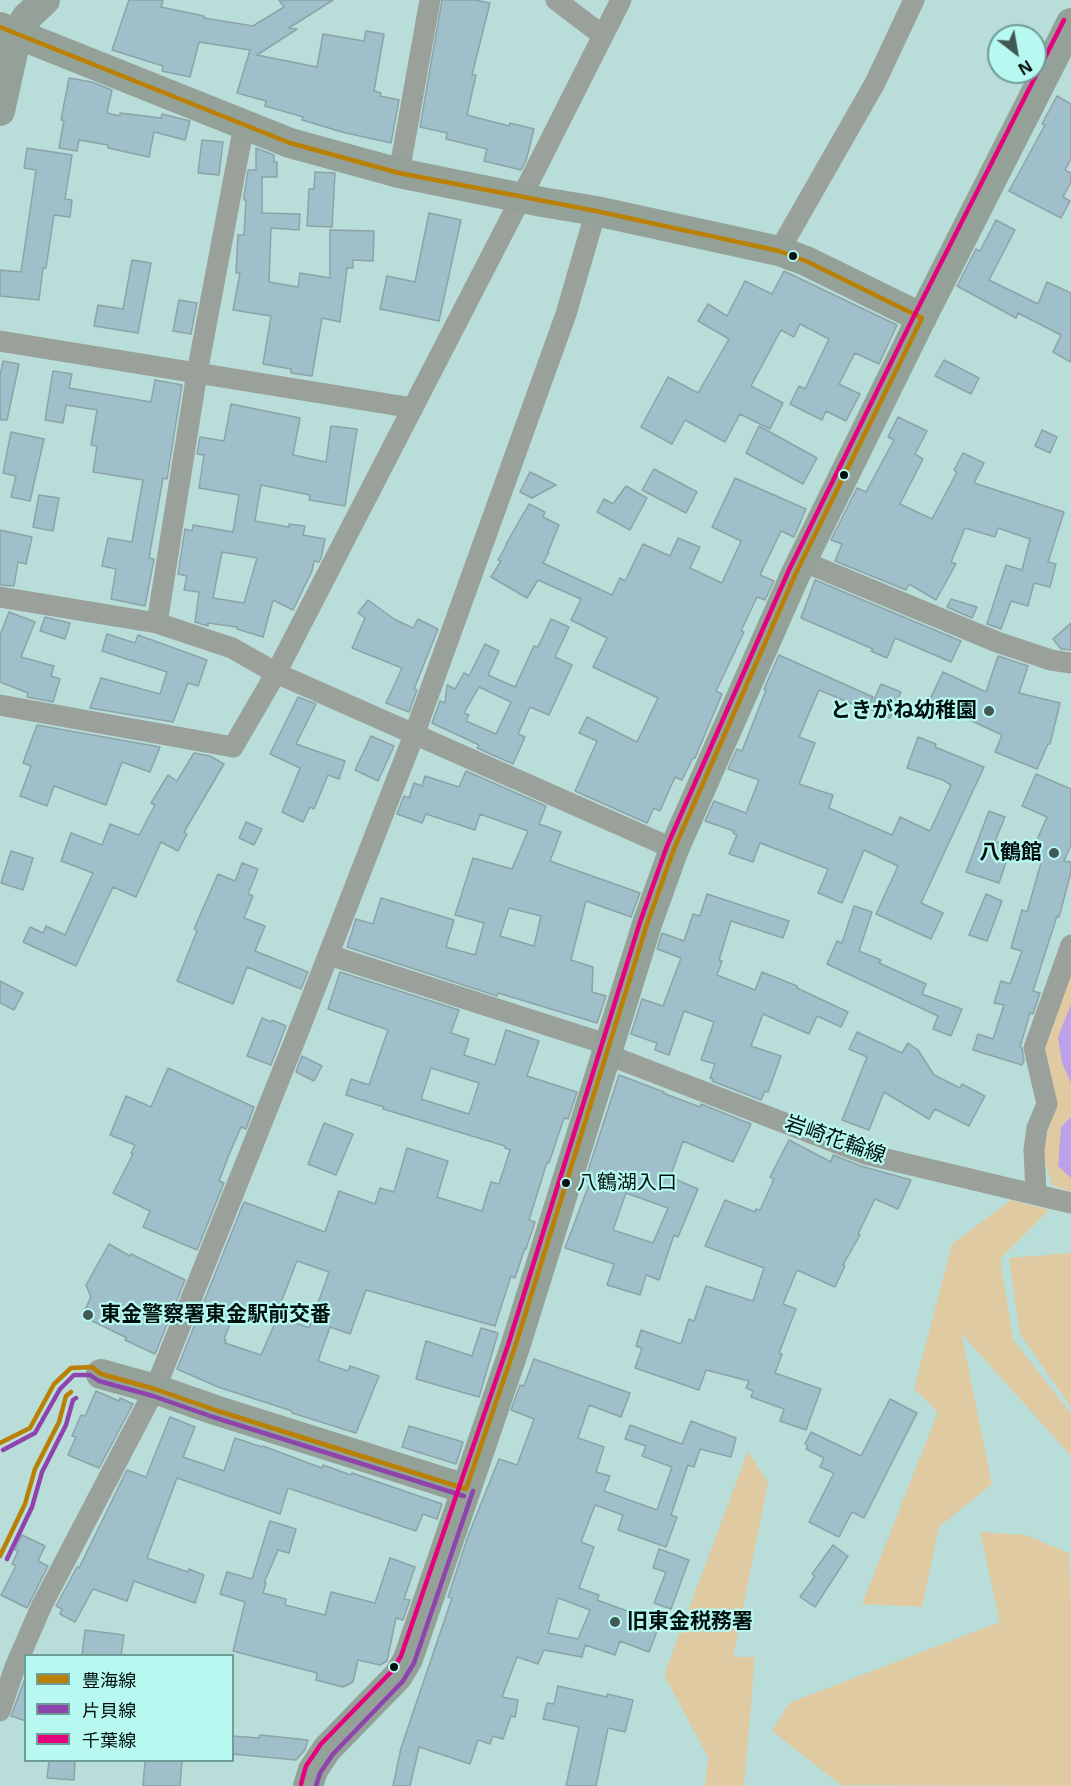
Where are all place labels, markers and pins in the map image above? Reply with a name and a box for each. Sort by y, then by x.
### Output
unlabelled marker [787,250,799,262]
unlabelled marker [838,469,850,481]
place label: ときがね幼稚園 [830,698,977,724]
marker: ときがね幼稚園 [982,704,996,718]
place label: 八鶴館 [979,840,1042,866]
marker: 八鶴館 [1047,846,1061,860]
place label: 八鶴湖入口 [577,1171,677,1195]
marker: 八鶴湖入口 [560,1177,572,1189]
place label: 東金警察署東金駅前交番 [100,1302,331,1328]
marker: 東金警察署東金駅前交番 [81,1308,95,1322]
place label: 旧東金税務署 [627,1609,753,1635]
marker: 旧東金税務署 [608,1615,622,1629]
unlabelled marker [388,1661,400,1673]

